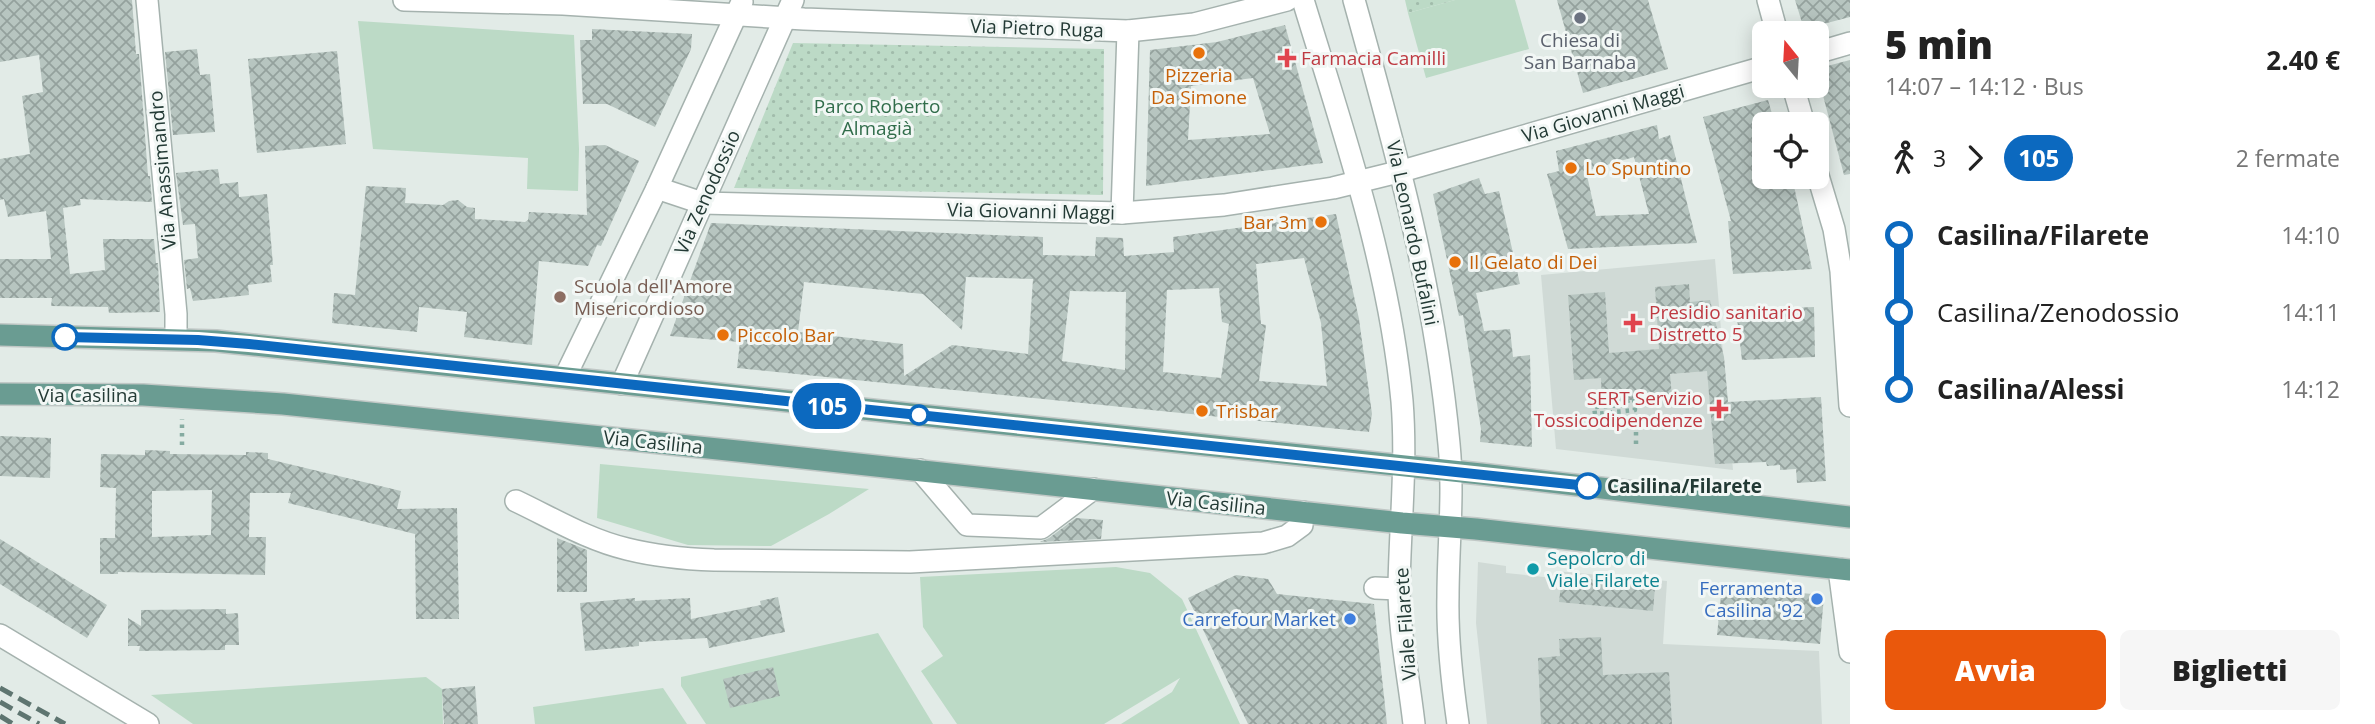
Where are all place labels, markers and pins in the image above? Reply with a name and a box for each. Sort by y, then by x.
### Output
marker: Chiesa di San Barnaba [1572,10,1588,26]
place label: Chiesa di San Barnaba [1524,27,1636,75]
marker: Pizzeria Da Simone [1191,45,1207,61]
place label: Farmacia Camilli [1301,45,1446,71]
marker: Farmacia Camilli [1279,50,1295,66]
place label: Pizzeria Da Simone [1151,62,1247,110]
place label: Lo Spuntino [1585,155,1691,181]
marker: Lo Spuntino [1563,160,1579,176]
place label: Bar 3m [1243,209,1307,235]
marker: Bar 3m [1313,214,1329,230]
place label: Il Gelato di Dei [1469,249,1598,275]
marker: Il Gelato di Dei [1447,254,1463,270]
place label: Scuola dell'Amore Misericordioso [574,273,732,321]
marker: Scuola dell'Amore Misericordioso [552,289,568,305]
place label: Presidio sanitario Distretto 5 [1649,299,1803,347]
marker: Presidio sanitario Distretto 5 [1623,313,1643,333]
place label: Piccolo Bar [737,322,835,348]
unlabelled marker [52,324,78,350]
marker: Piccolo Bar [715,327,731,343]
place label: SERT Servizio Tossicodipendenze [1534,385,1703,433]
place label: Trisbar [1216,398,1278,424]
marker: SERT Servizio Tossicodipendenze [1709,399,1729,419]
marker: Trisbar [1194,403,1210,419]
unlabelled marker [909,405,929,425]
marker: Casilina/Filarete [1575,473,1601,499]
place label: Casilina/Filarete [1607,473,1762,499]
place label: Sepolcro di Viale Filarete [1547,545,1660,593]
marker: Sepolcro di Viale Filarete [1525,561,1541,577]
place label: Ferramenta Casilina '92 [1699,575,1803,623]
marker: Ferramenta Casilina '92 [1809,591,1825,607]
place label: Carrefour Market [1182,606,1336,632]
marker: Carrefour Market [1342,611,1358,627]

